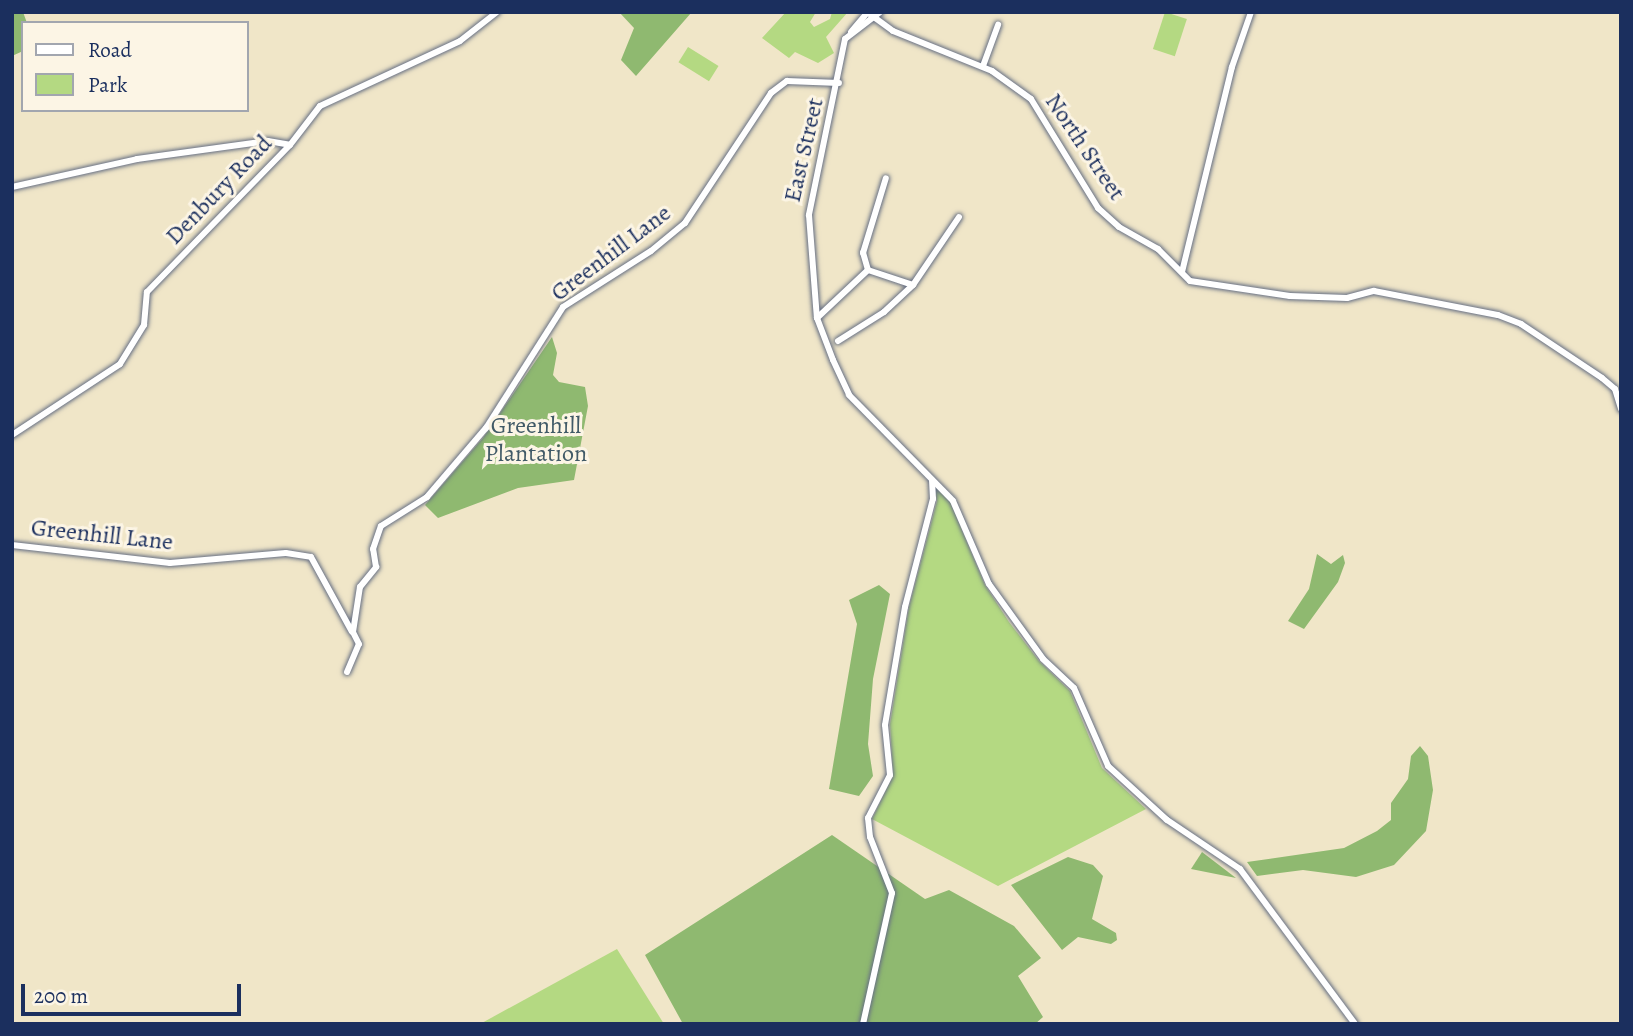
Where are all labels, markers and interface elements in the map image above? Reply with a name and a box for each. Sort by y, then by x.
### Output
legend [21,21,248,112]
text: Road [88,36,132,64]
text: Park [88,71,127,99]
street label: North Street [1039,88,1131,206]
street label: East Street [778,95,830,205]
street label: Denbury Road [160,129,278,251]
street label: Greenhill Lane [545,199,677,307]
park label: Greenhill Plantation [485,412,587,468]
street label: Greenhill Lane [30,513,174,557]
scale bar [24,970,245,1014]
text: 200 m [34,982,88,1010]

